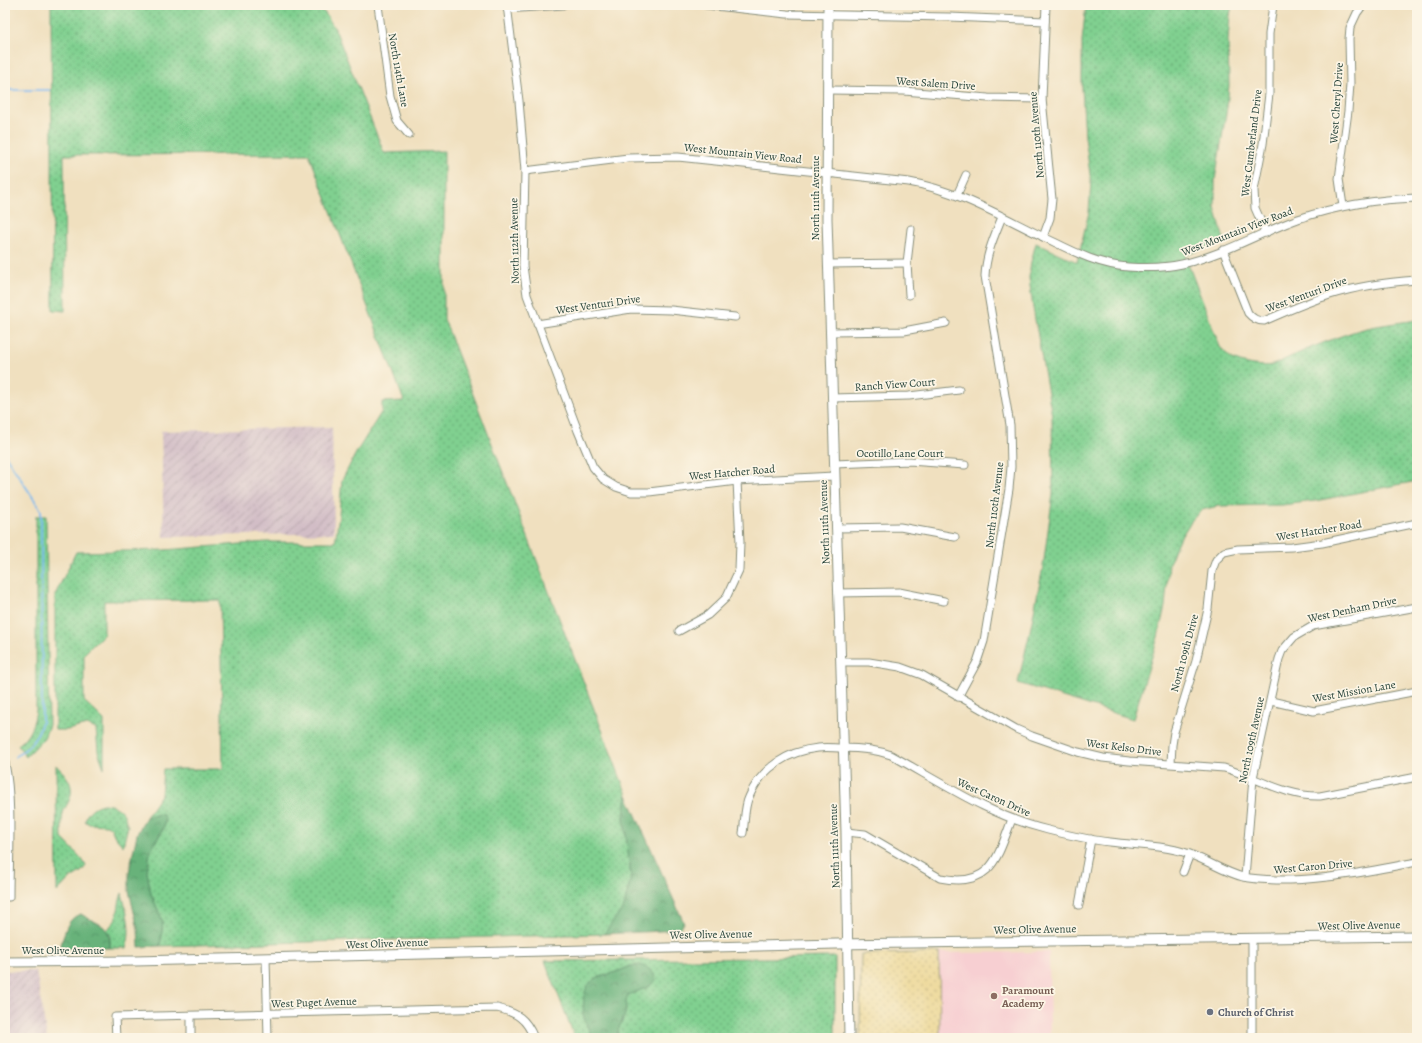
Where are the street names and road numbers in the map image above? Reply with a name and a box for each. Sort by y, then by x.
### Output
street label: North 114th Lane [385,32,412,108]
street label: West Cheryl Drive [1326,62,1347,145]
street label: West Salem Drive [895,73,976,94]
street label: West Cumberland Drive [1237,89,1266,199]
street label: North 110th Avenue [1025,91,1048,179]
street label: West Mountain View Road [682,140,803,167]
street label: North 111th Avenue [808,156,823,240]
street label: North 112th Avenue [506,198,523,284]
street label: West Mountain View Road [1178,203,1295,260]
street label: West Venturi Drive [1263,273,1349,316]
street label: West Venturi Drive [554,291,641,318]
street label: Ranch View Court [854,374,936,395]
street label: Ocotillo Lane Court [856,446,944,461]
street label: West Hatcher Road [687,461,776,484]
street label: North 110th Avenue [982,461,1007,549]
street label: North 111th Avenue [816,479,833,565]
street label: West Hatcher Road [1274,516,1363,545]
street label: West Denham Drive [1305,593,1398,626]
street label: North 109th Drive [1167,612,1202,694]
street label: West Mission Lane [1310,677,1397,706]
street label: North 109th Avenue [1235,695,1268,785]
street label: West Kelso Drive [1085,735,1162,760]
street label: West Caron Drive [954,774,1033,820]
street label: North 111th Avenue [826,803,843,889]
street label: West Caron Drive [1272,856,1353,878]
street label: West Olive Avenue [1317,917,1400,934]
street label: West Olive Avenue [993,921,1076,938]
street label: West Olive Avenue [669,926,752,943]
street label: West Olive Avenue [344,935,429,952]
street label: West Olive Avenue [21,943,104,958]
street label: West Puget Avenue [270,994,357,1012]

